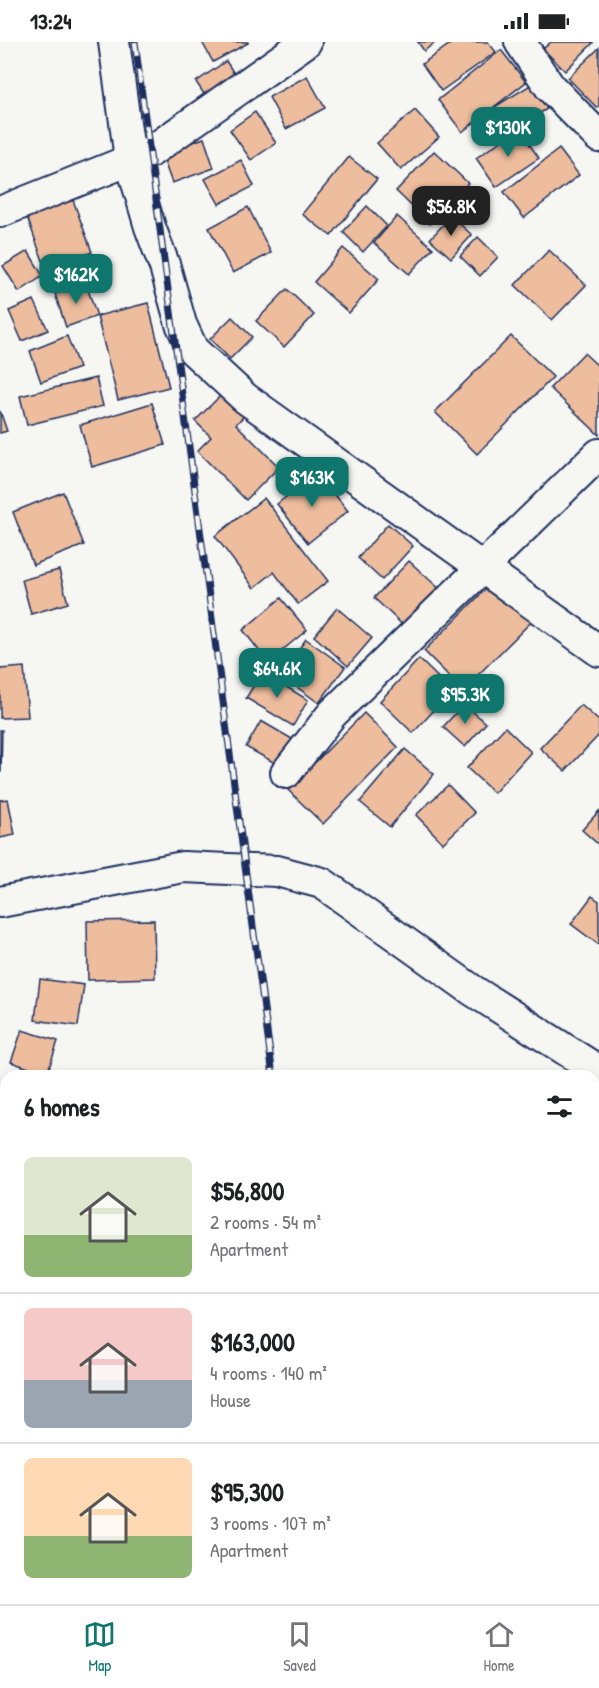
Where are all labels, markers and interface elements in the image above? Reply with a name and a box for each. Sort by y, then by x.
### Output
text: 13:24 [30,6,72,36]
pin: $130K [466,107,550,158]
text: $130K [485,113,531,140]
pin: $56.8K [402,186,500,237]
text: $56.8K [426,192,476,219]
pin: $162K [34,254,118,305]
text: $162K [53,260,99,287]
pin: $163K [270,457,354,508]
text: $163K [290,463,334,490]
pin: $64.6K [228,648,326,699]
text: $64.6K [253,654,301,681]
pin: $95.3K [416,674,514,725]
text: $95.3K [440,680,490,707]
text: 6 homes [24,1089,100,1124]
icon: filters [543,1090,576,1123]
text: $56,800 [210,1173,284,1208]
icon: home [72,1181,144,1253]
text: 2 rooms · 54 m² [210,1208,321,1235]
text: Apartment [210,1235,288,1262]
text: $163,000 [210,1324,295,1359]
icon: home [72,1332,144,1404]
text: 4 rooms · 140 m² [210,1359,327,1386]
text: House [210,1386,251,1413]
text: $95,300 [210,1474,284,1509]
icon: home [72,1482,144,1554]
text: 3 rooms · 107 m² [210,1509,331,1536]
text: Apartment [210,1536,288,1563]
tab: Map [83,1618,116,1676]
tab: Saved [283,1618,316,1676]
tab: Home [483,1618,516,1676]

